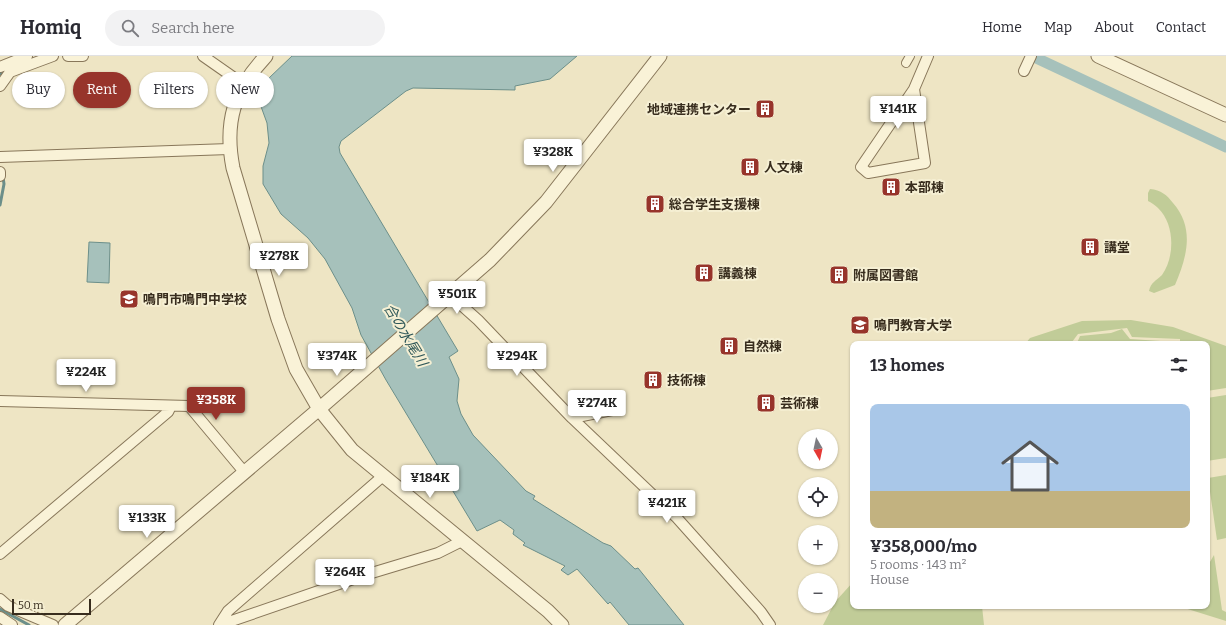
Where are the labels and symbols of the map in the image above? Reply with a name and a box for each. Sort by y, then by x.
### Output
pin: ¥141K [870,96,926,130]
building icon: 地域連携センター [754,98,776,120]
place label: 地域連携センター [647,102,751,117]
pin: ¥328K [525,139,581,173]
building icon: 人文棟 [739,156,761,178]
place label: 人文棟 [764,160,803,175]
building icon: 本部棟 [880,176,902,198]
place label: 本部棟 [905,180,944,195]
building icon: 総合学生支援棟 [644,193,666,215]
place label: 総合学生支援棟 [668,197,760,212]
building icon: 講堂 [1079,236,1101,258]
place label: 講堂 [1104,240,1130,255]
pin: ¥278K [251,243,307,277]
building icon: 講義棟 [693,262,715,284]
building icon: 附属図書館 [828,264,850,286]
place label: 講義棟 [718,266,757,281]
place label: 附属図書館 [853,268,918,283]
pin: ¥501K [429,281,485,315]
school or university icon: 鳴門市鳴門中学校 [118,288,140,310]
place label: 鳴門市鳴門中学校 [143,292,247,307]
water label: 合の水尾川 [380,301,432,371]
school or university icon: 鳴門教育大学 [849,314,871,336]
place label: 鳴門教育大学 [874,318,952,333]
building icon: 自然棟 [718,335,740,357]
place label: 自然棟 [743,339,782,354]
pin: ¥374K [309,343,365,377]
pin: ¥294K [489,343,545,377]
pin: ¥224K [58,359,114,393]
building icon: 技術棟 [642,369,664,391]
place label: 技術棟 [667,373,706,388]
pin: ¥358K [188,387,244,421]
pin: ¥274K [569,390,625,424]
building icon: 芸術棟 [755,392,777,414]
place label: 芸術棟 [780,396,819,411]
north arrow [798,429,838,469]
pin: ¥184K [402,465,458,499]
pin: ¥421K [639,490,695,524]
pin: ¥133K [119,505,175,539]
pin: ¥264K [317,559,373,593]
scale bar [12,597,91,616]

